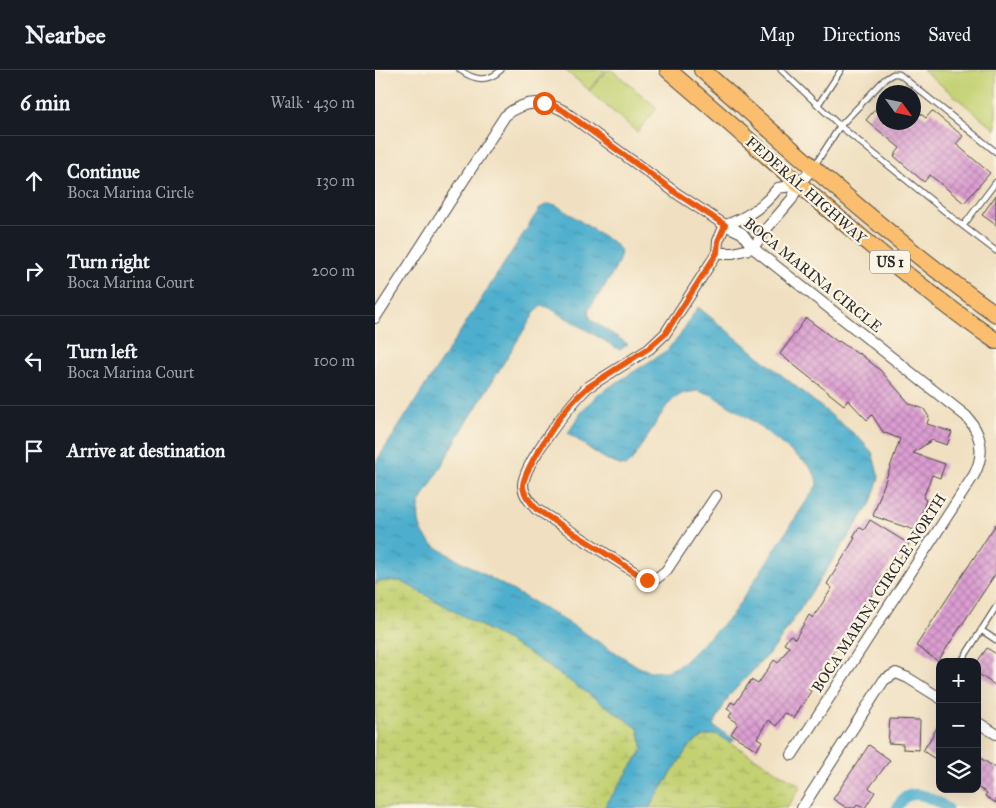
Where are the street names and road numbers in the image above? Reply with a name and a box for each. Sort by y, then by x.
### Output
street label: FEDERAL HIGHWAY [742,133,870,248]
street label: BOCA MARINA CIRCLE [740,214,886,336]
road number: US 1 [870,250,910,273]
street label: BOCA MARINA CIRCLE NORTH [808,490,950,696]

